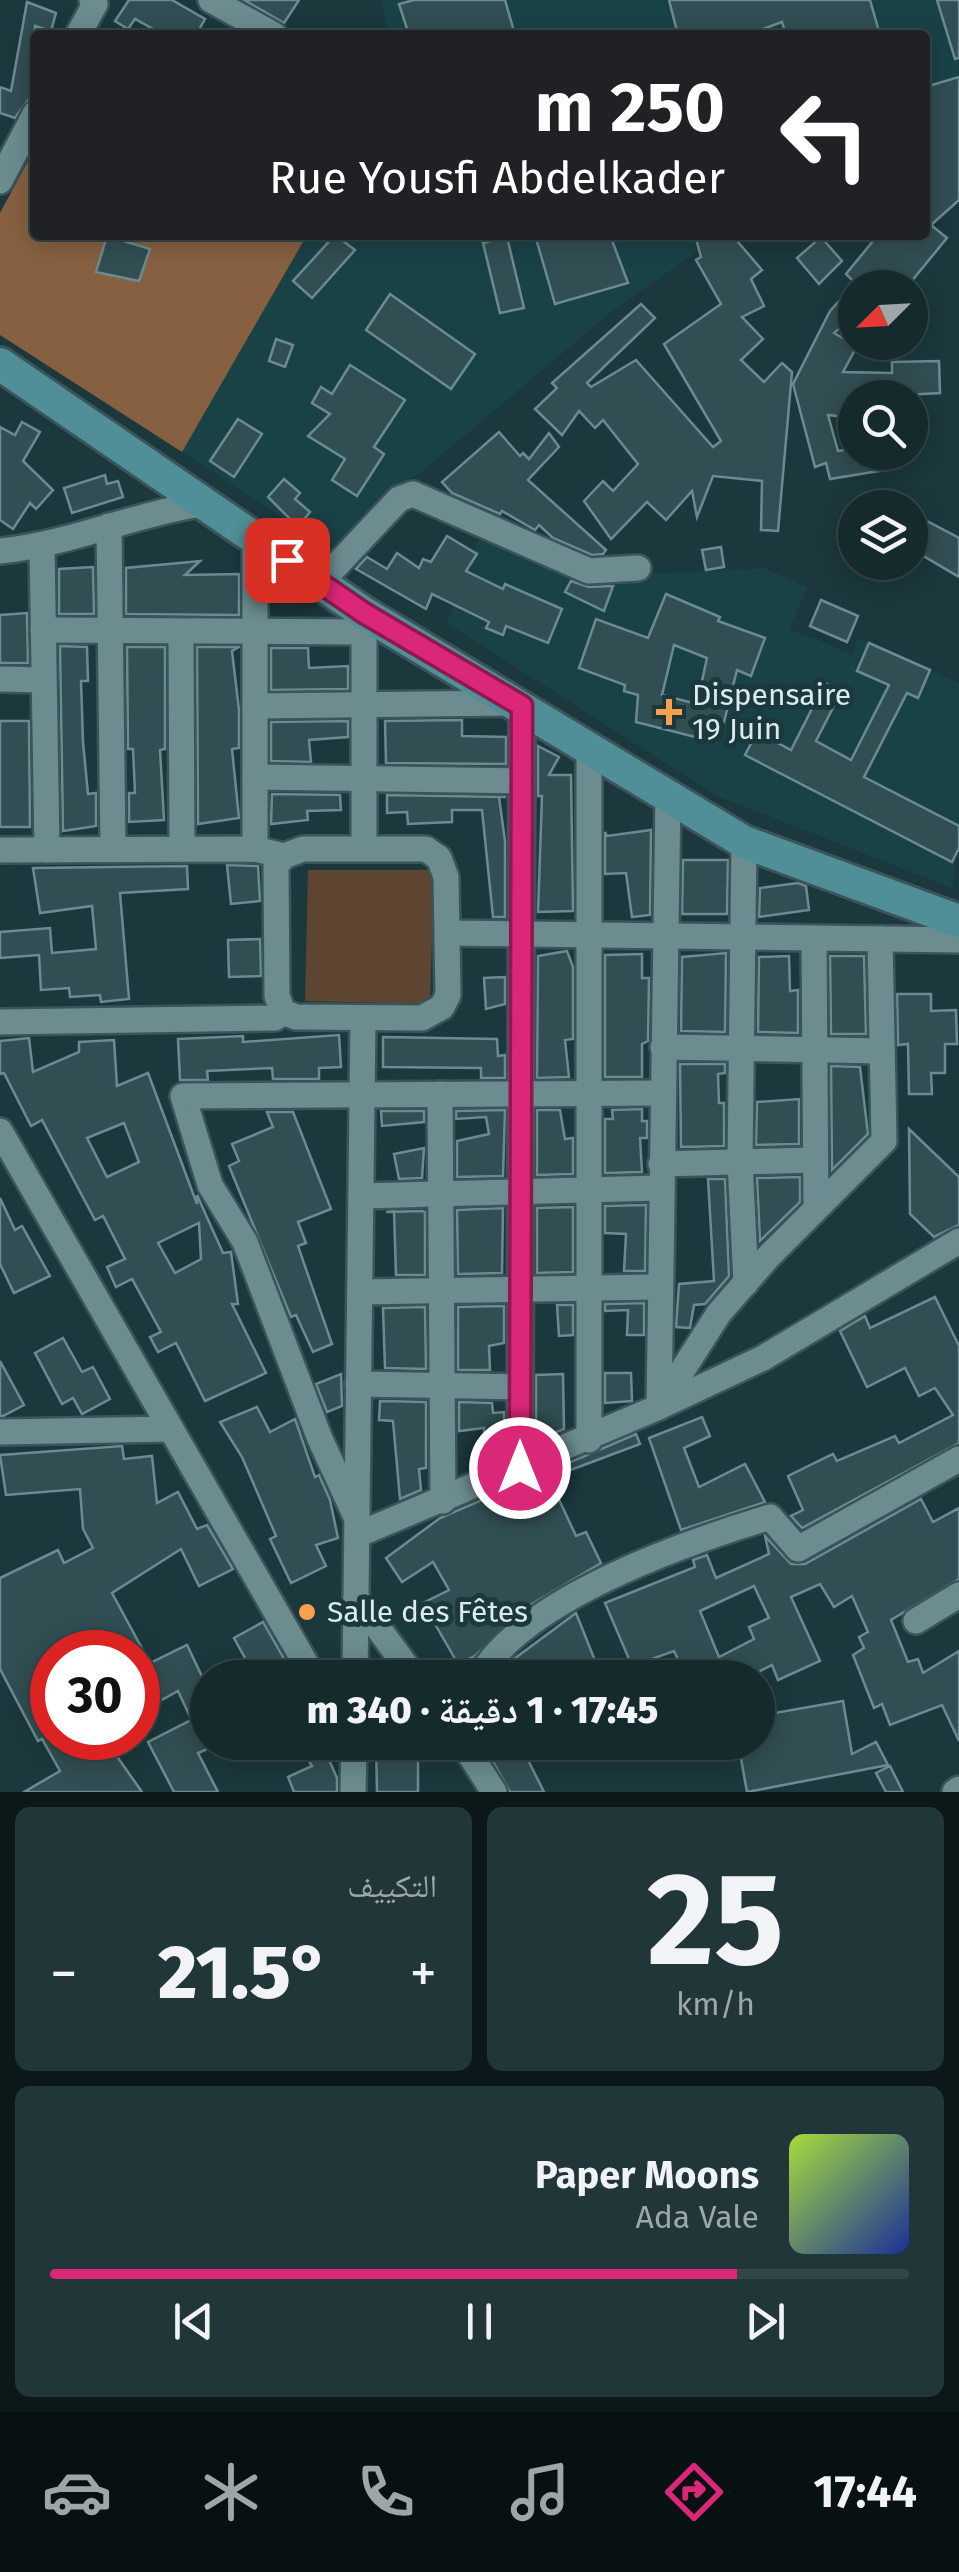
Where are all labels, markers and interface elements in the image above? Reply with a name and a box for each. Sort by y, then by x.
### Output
text: 250 m [535,66,725,150]
icon: left [760,70,890,200]
text: Rue Yousfi Abdelkader [269,151,725,205]
north arrow [838,270,928,360]
map controls [838,270,928,580]
button: search [838,380,928,470]
button: layers [838,490,928,580]
pin [245,518,330,603]
icon: arrive [260,533,315,588]
place label: Dispensaire 19 Juin [692,677,851,747]
marker: Dispensaire 19 Juin [656,699,682,725]
position arrow [468,1416,572,1520]
place label: Salle des Fêtes [327,1594,528,1630]
marker: Salle des Fêtes [296,1601,318,1623]
speed limit sign: 30 [30,1630,160,1760]
text: 17:45 · 1 دقيقة · 340 m [307,1687,658,1733]
text: 25 [647,1842,784,1998]
text: التكييف [347,1867,437,1905]
text: 21.5° [158,1928,329,2018]
text: − [50,1941,78,2007]
text: + [410,1941,437,2007]
text: km/h [676,1985,755,2023]
text: Paper Moons [535,2152,759,2198]
text: Ada Vale [635,2198,759,2236]
icon: previous [166,2294,221,2349]
icon: pause [452,2294,507,2349]
icon: next [738,2294,793,2349]
icon: car [42,2457,112,2527]
icon: climate [196,2457,266,2527]
icon: phone [351,2457,421,2527]
icon: music [505,2457,575,2527]
icon: directions [659,2457,729,2527]
text: 17:44 [814,2465,917,2519]

